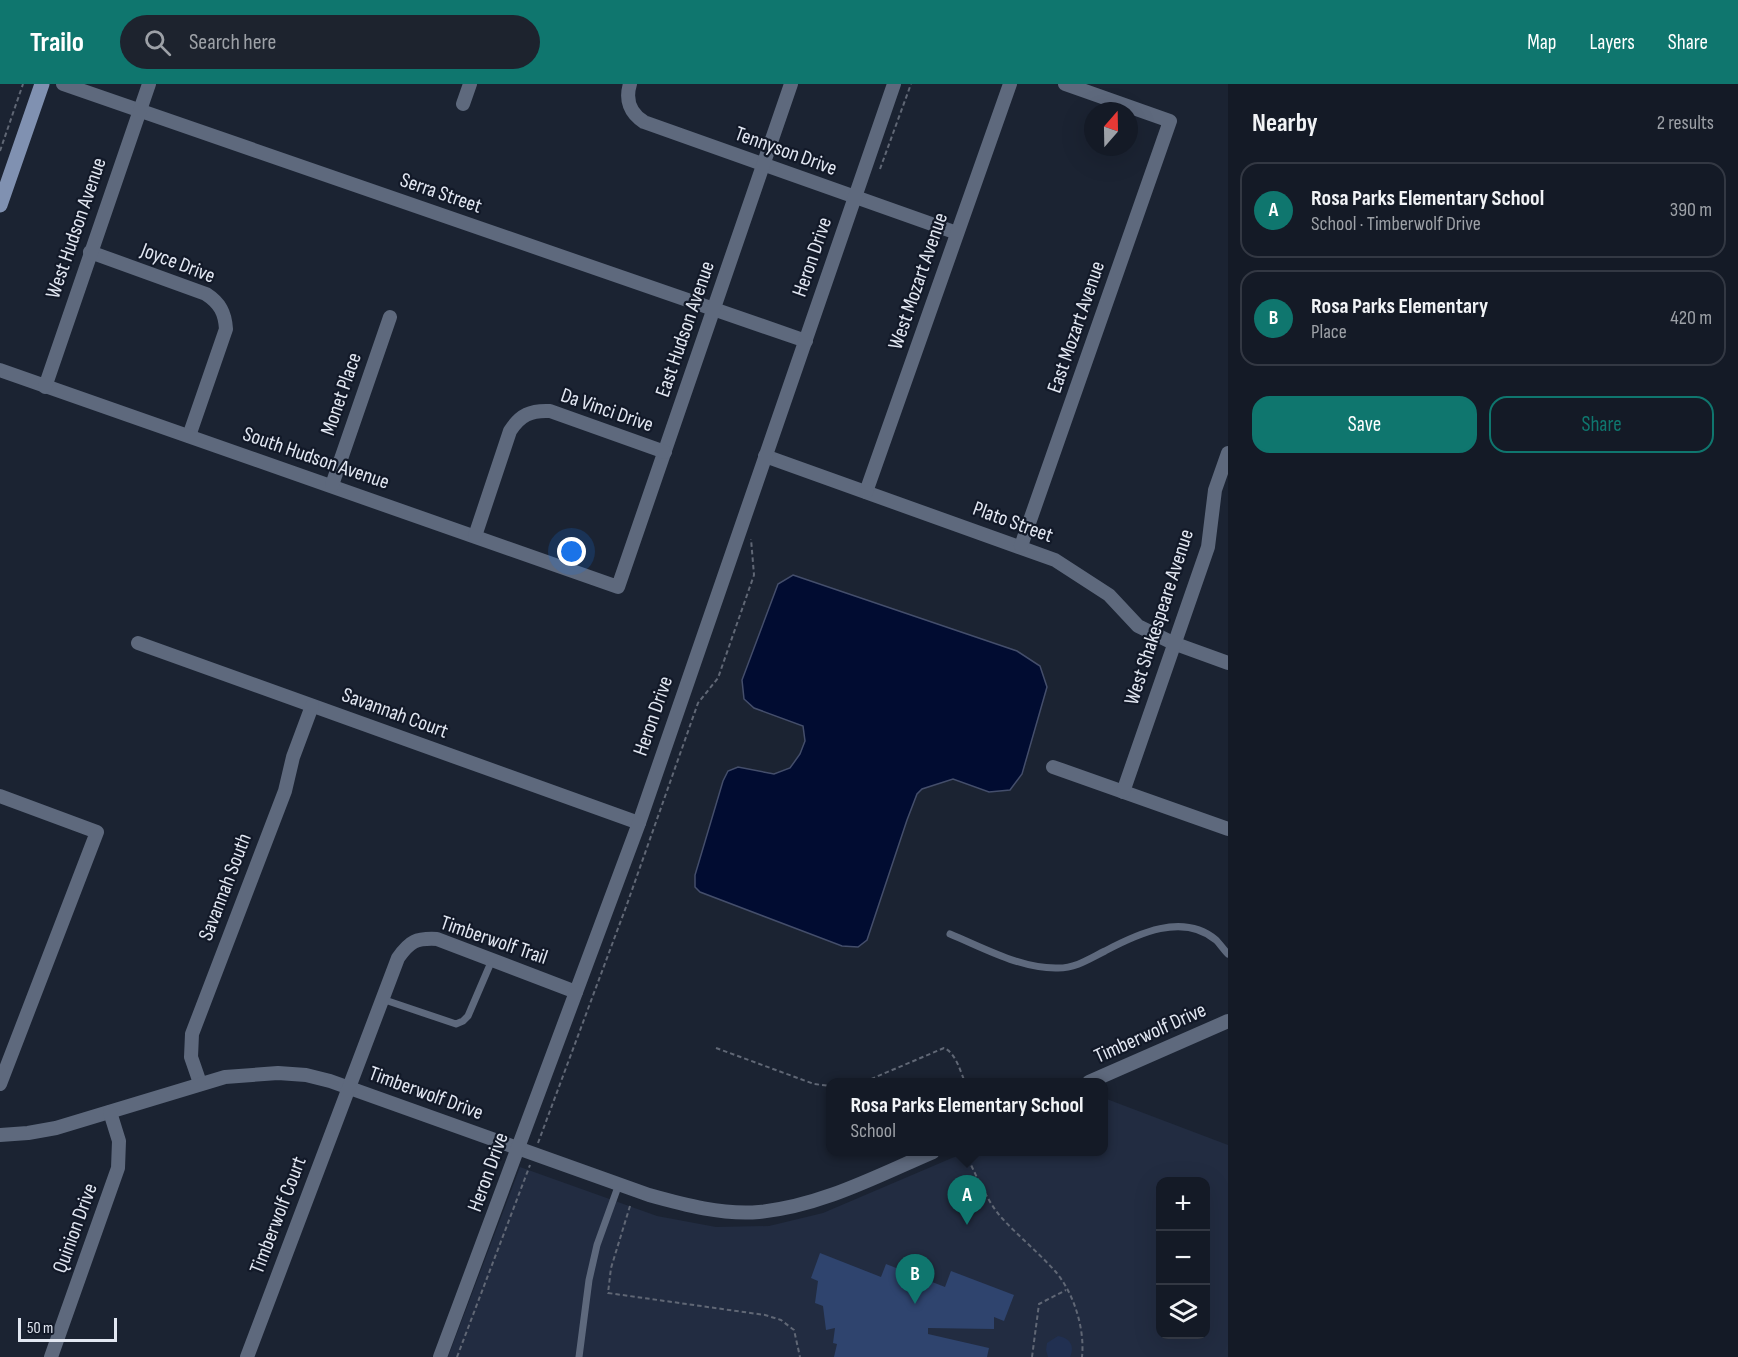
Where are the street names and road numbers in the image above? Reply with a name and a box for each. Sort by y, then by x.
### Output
street label: Tennyson Drive [732,121,840,181]
street label: West Hudson Avenue [40,154,112,302]
street label: Serra Street [397,167,485,219]
street label: West Mozart Avenue [883,209,953,353]
street label: Heron Drive [787,214,837,300]
street label: Joyce Drive [136,237,219,289]
street label: East Hudson Avenue [650,258,720,400]
street label: East Mozart Avenue [1042,258,1110,396]
street label: Monet Place [315,349,367,439]
street label: Da Vinci Drive [557,383,657,437]
street label: South Hudson Avenue [239,421,393,495]
street label: Plato Street [970,496,1056,548]
street label: West Shakespeare Avenue [1119,526,1199,708]
street label: Heron Drive [628,673,678,759]
street label: Savannah Court [338,682,452,744]
street label: Savannah South [193,830,257,944]
street label: Timberwolf Trail [437,910,551,970]
street label: Timberwolf Drive [1090,997,1210,1069]
street label: Timberwolf Drive [365,1061,487,1125]
street label: Heron Drive [462,1129,514,1215]
street label: Timberwolf Court [244,1153,312,1277]
street label: Quinion Drive [47,1180,103,1276]

